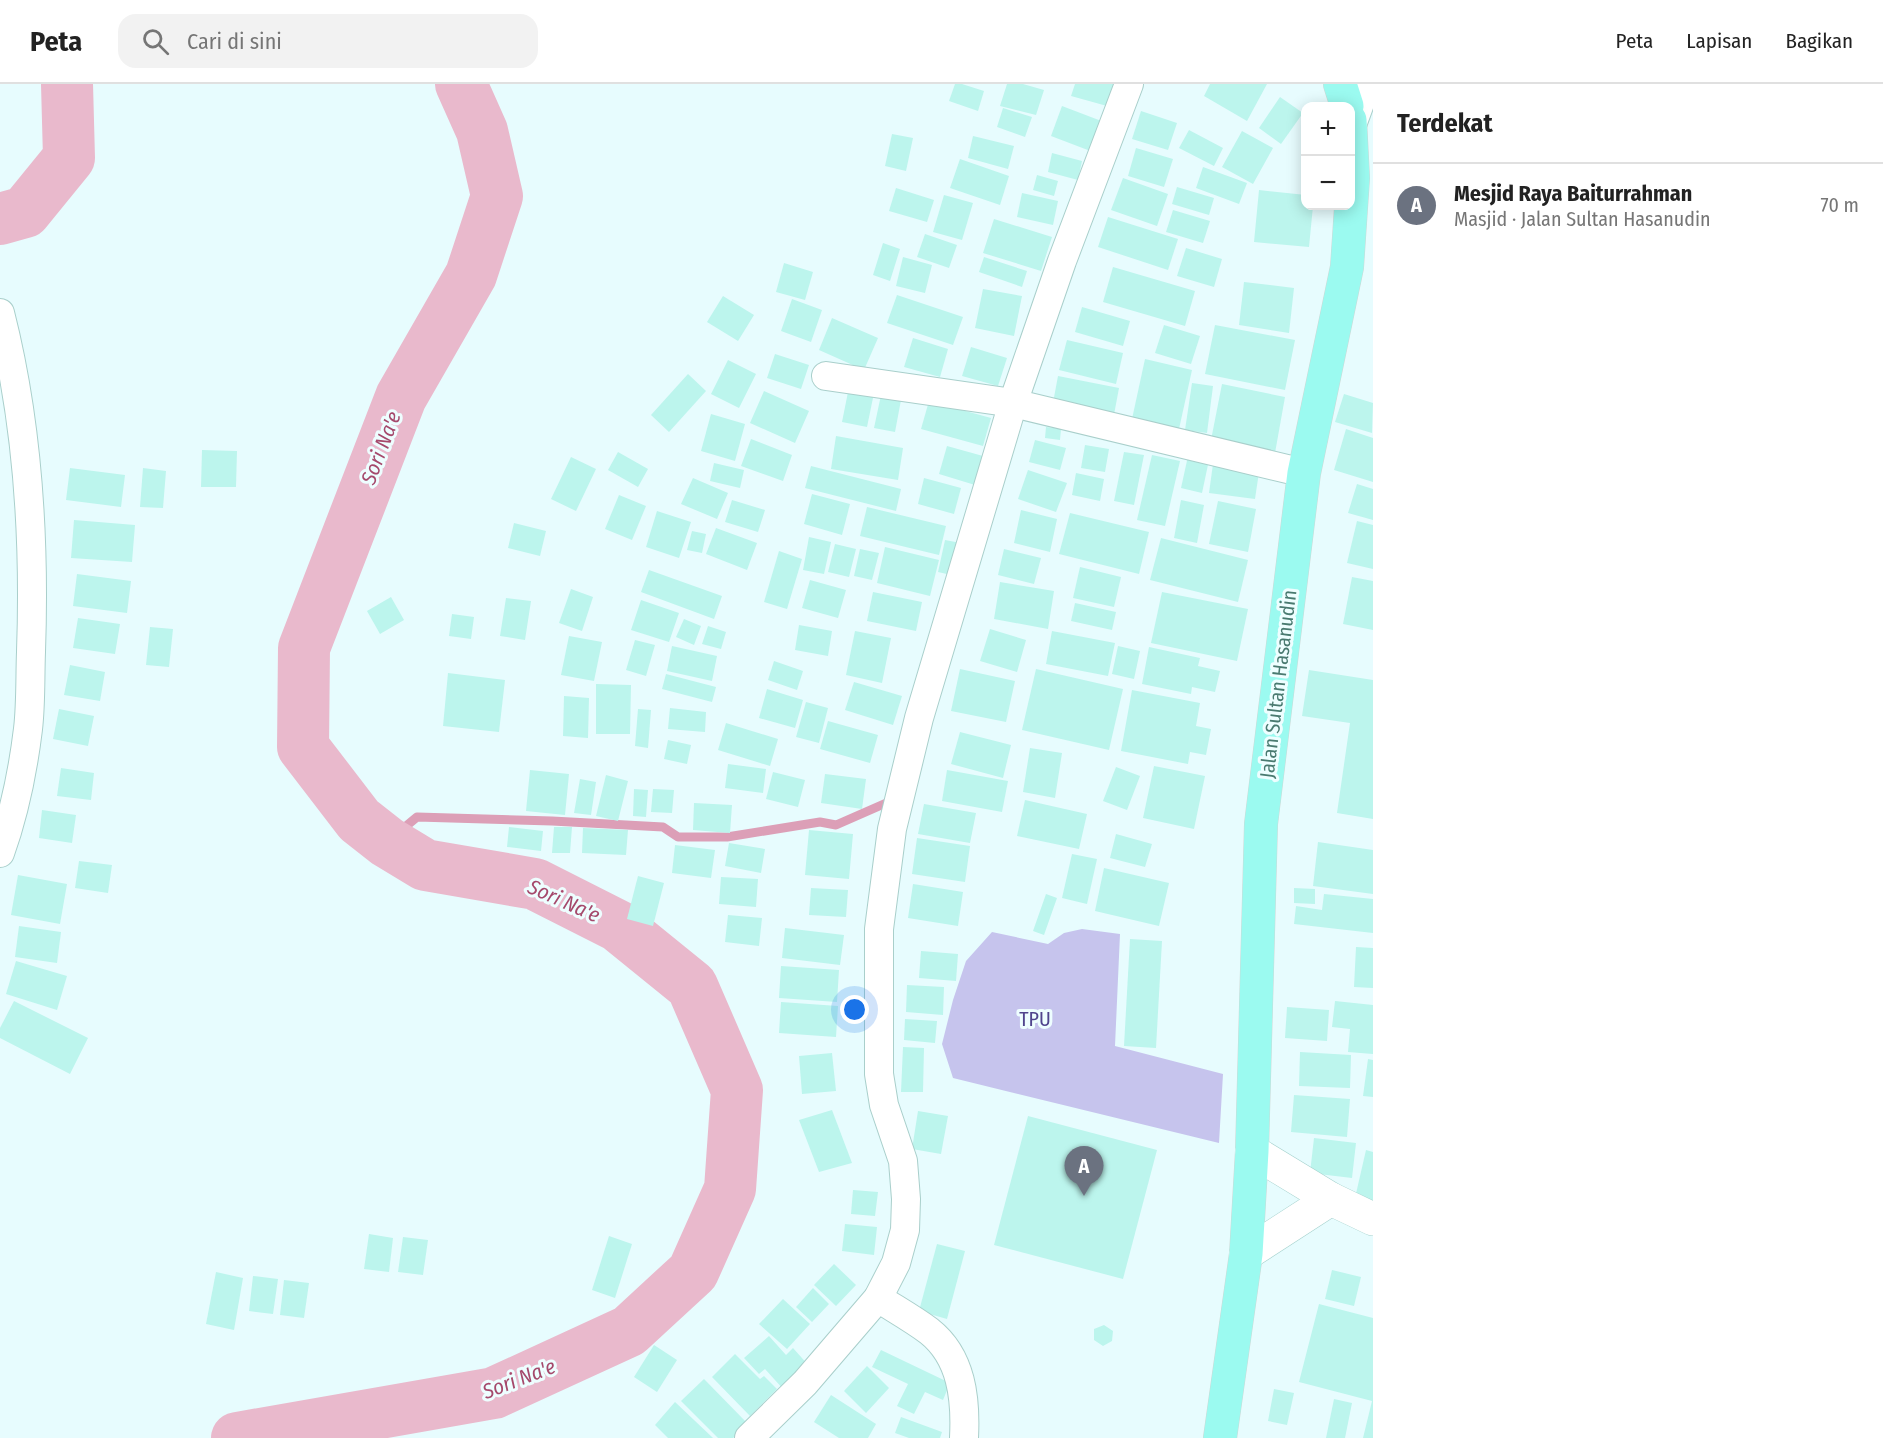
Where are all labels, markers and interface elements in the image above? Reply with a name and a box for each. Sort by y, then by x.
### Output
search box [118,14,538,68]
text: Peta [30,25,82,58]
icon: search [139,25,172,58]
text: Cari di sini [187,28,282,55]
text: Peta [1616,28,1653,54]
text: Lapisan [1686,28,1752,54]
text: Bagikan [1785,28,1853,54]
map controls [1301,102,1355,210]
button: + [1301,102,1355,156]
text: Terdekat [1397,108,1493,139]
button: − [1301,156,1355,210]
text: Mesjid Raya Baiturrahman [1454,180,1692,207]
text: A [1411,193,1422,217]
text: 70 m [1821,193,1859,217]
text: Masjid · Jalan Sultan Hasanudin [1454,207,1711,231]
water label: Sori Na'e [355,408,407,489]
street label: Jalan Sultan Hasanudin [1255,588,1301,780]
water label: Sori Na'e [523,873,604,928]
your location [840,995,869,1024]
park label: TPU [1019,1007,1051,1031]
pin: A [1064,1146,1104,1196]
water label: Sori Na'e [478,1353,559,1405]

